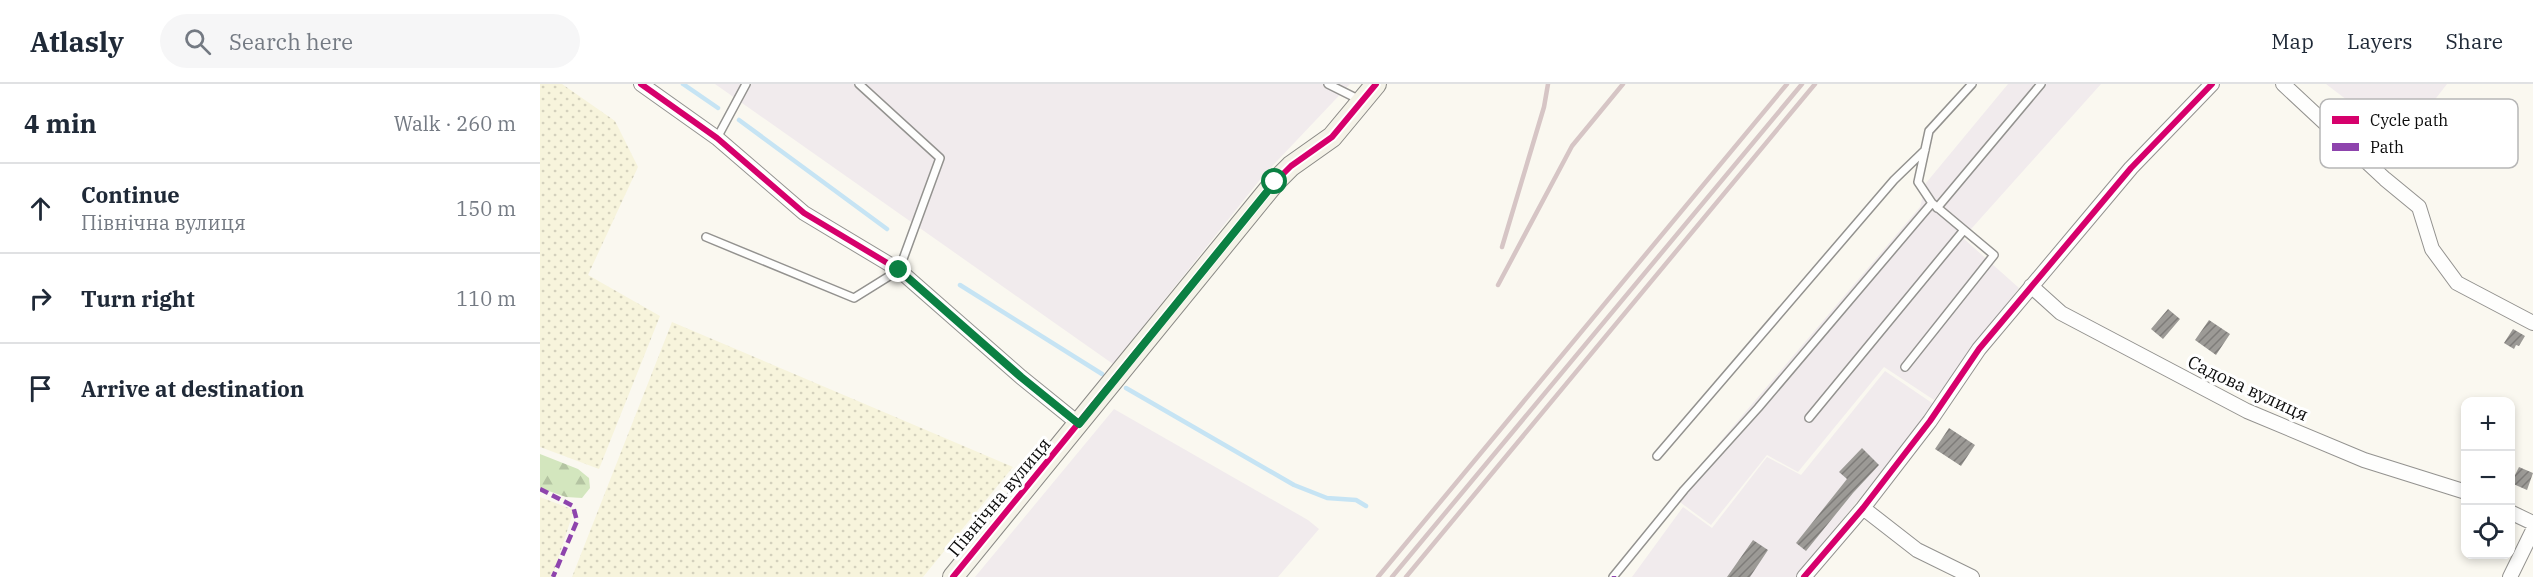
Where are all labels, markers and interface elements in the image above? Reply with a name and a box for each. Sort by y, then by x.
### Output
search box [160,14,580,68]
text: Atlasly [30,23,124,60]
icon: search [181,25,214,58]
text: Search here [229,27,353,56]
text: Map [2271,27,2314,55]
text: Layers [2347,27,2413,55]
text: Share [2446,27,2503,55]
legend [2320,99,2518,168]
text: 4 min [24,106,97,140]
text: Walk · 260 m [394,110,516,137]
text: Cycle path [2370,110,2448,130]
text: Path [2370,137,2404,157]
route start [1261,168,1287,194]
text: Continue [81,180,180,209]
icon: ahead [24,192,57,225]
text: 150 m [456,195,516,222]
text: Північна вулиця [81,209,246,236]
route end [885,256,911,282]
icon: right [24,282,57,315]
text: Turn right [81,284,195,313]
text: 110 m [456,285,516,312]
street label: Садова вулиця [2184,350,2312,426]
icon: arrive [24,372,57,405]
text: Arrive at destination [81,374,304,403]
map controls [2461,397,2515,559]
button: + [2461,397,2515,451]
street label: Північна вулиця [943,433,1055,561]
button: − [2461,451,2515,505]
button: locate [2461,505,2515,559]

